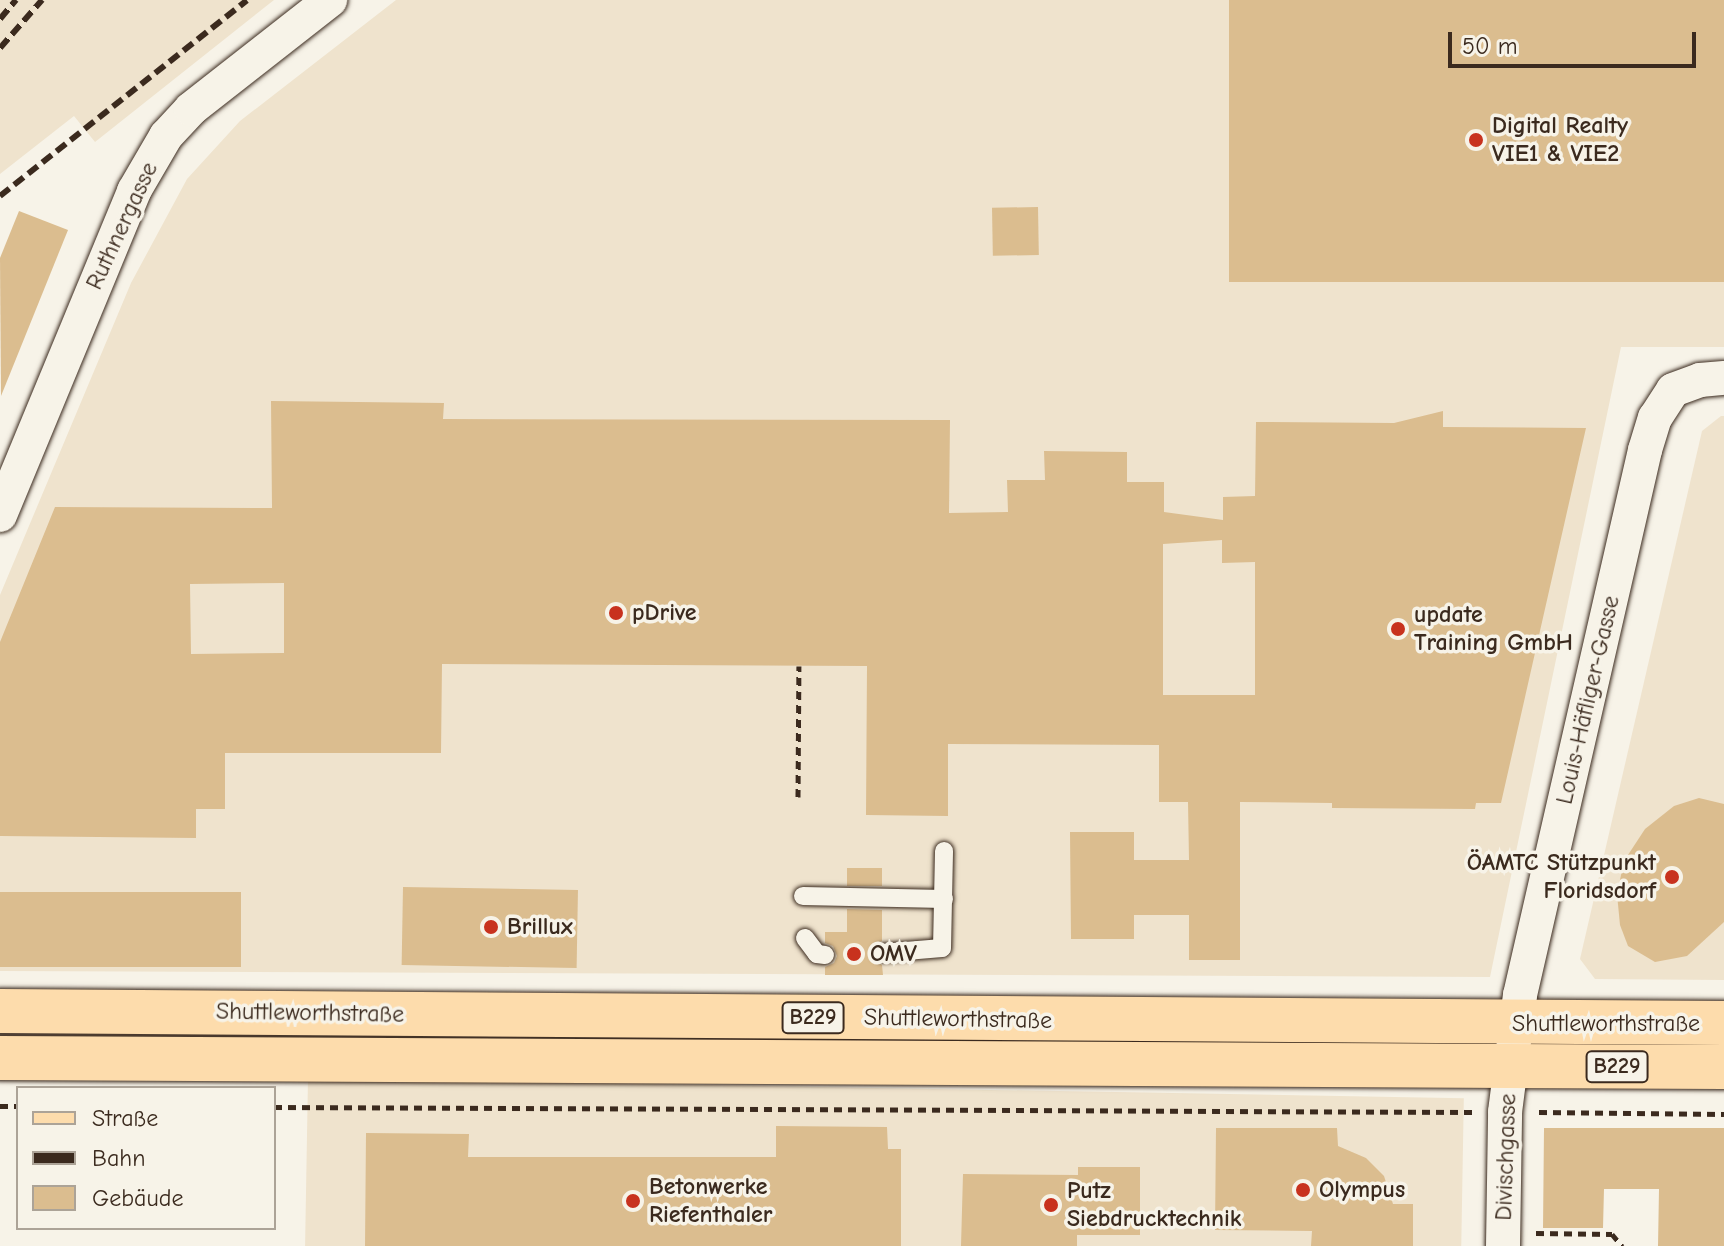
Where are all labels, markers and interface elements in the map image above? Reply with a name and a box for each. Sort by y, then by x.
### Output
scale bar [1452,16,1700,66]
text: 50 m [1462,32,1518,60]
place label: Digital Realty VIE1 & VIE2 [1492,112,1628,168]
marker: Digital Realty VIE1 & VIE2 [1467,131,1485,149]
street label: Ruthnergasse [80,158,164,294]
street label: Louis-Häfliger-Gasse [1550,593,1626,807]
place label: pDrive [632,599,697,627]
place label: update Training GmbH [1414,601,1573,657]
marker: pDrive [607,604,625,622]
marker: update Training GmbH [1389,620,1407,638]
place label: ÖAMTC Stützpunkt Floridsdorf [1467,849,1656,905]
marker: ÖAMTC Stützpunkt Floridsdorf [1663,868,1681,886]
place label: Brillux [507,913,573,941]
marker: Brillux [482,918,500,936]
place label: OMV [870,940,917,968]
marker: OMV [845,945,863,963]
street label: Shuttleworthstraße [216,997,404,1029]
road number: B229 [781,1000,845,1036]
street label: Shuttleworthstraße [864,1003,1052,1035]
street label: Shuttleworthstraße [1512,1010,1700,1038]
road number: B229 [1585,1049,1649,1085]
legend [16,1086,276,1230]
street label: Divischgasse [1489,1093,1523,1221]
text: Straße [92,1104,158,1132]
text: Bahn [92,1144,145,1172]
place label: Betonwerke Riefenthaler [649,1173,773,1229]
place label: Olympus [1319,1176,1405,1204]
place label: Putz Siebdrucktechnik [1067,1177,1242,1233]
marker: Olympus [1294,1181,1312,1199]
text: Gebäude [92,1184,183,1212]
marker: Betonwerke Riefenthaler [624,1192,642,1210]
marker: Putz Siebdrucktechnik [1042,1196,1060,1214]

